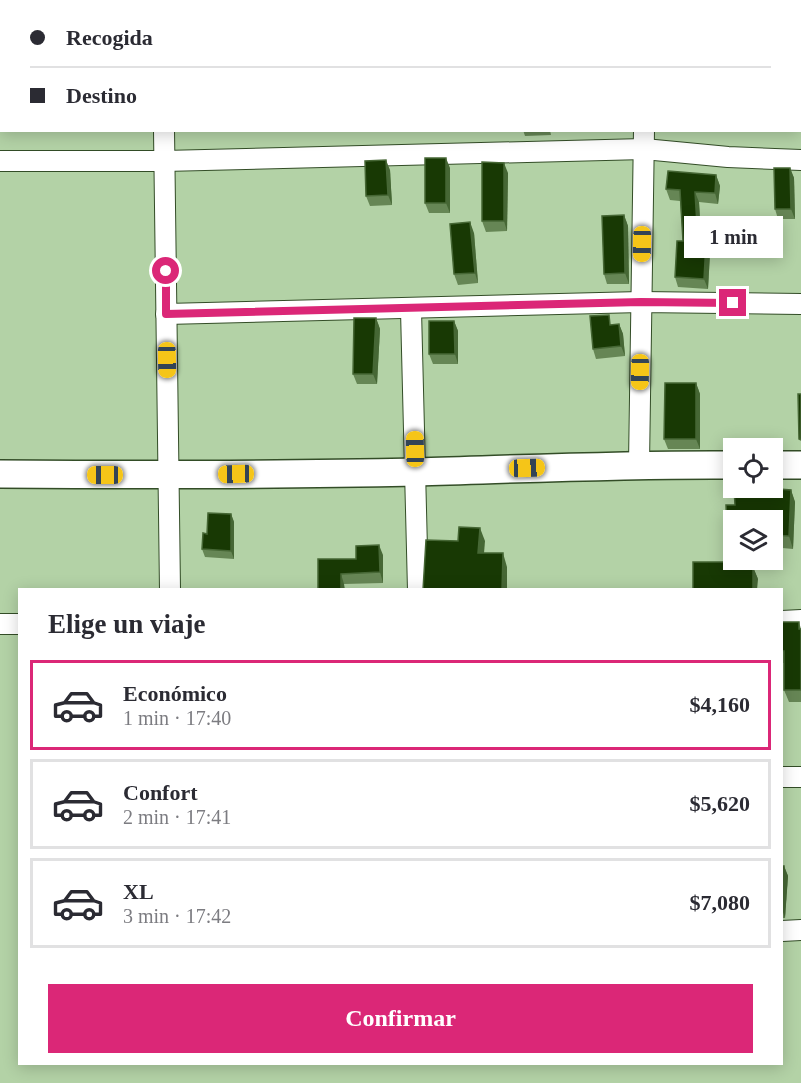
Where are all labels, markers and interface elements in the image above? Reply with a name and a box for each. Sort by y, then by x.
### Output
text: Recogida [66,25,153,50]
text: Destino [66,83,137,108]
callout: 1 min [684,216,783,258]
car [633,226,651,262]
text: 1 min [709,226,758,248]
route start [152,257,179,284]
route end [719,289,746,316]
car [158,342,176,378]
car [631,354,649,390]
car [406,431,424,467]
map controls [723,438,783,570]
button: locate [723,438,783,498]
car [509,458,545,478]
car [218,465,254,483]
car [87,466,123,484]
button: layers [723,510,783,570]
text: Elige un viaje [48,609,206,639]
icon: car [51,678,105,732]
text: Económico [123,681,227,706]
text: $4,160 [690,692,750,717]
text: 1 min · 17:40 [123,707,231,729]
icon: car [51,777,105,831]
text: Confort [123,780,198,805]
text: $5,620 [690,791,750,816]
text: 2 min · 17:41 [123,806,231,828]
icon: car [51,876,105,930]
text: XL [123,879,154,904]
text: $7,080 [690,890,750,915]
text: 3 min · 17:42 [123,905,231,927]
button: Confirmar [48,984,753,1053]

